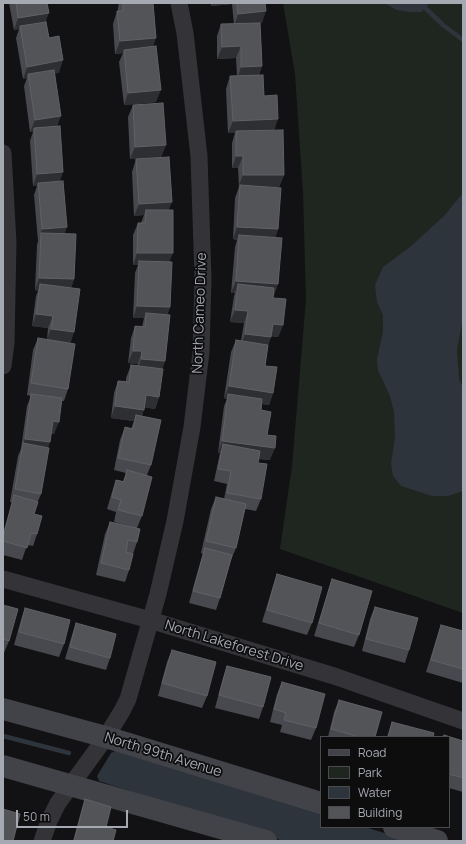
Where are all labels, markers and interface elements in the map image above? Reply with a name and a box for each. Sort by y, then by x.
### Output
street label: North Cameo Drive [189,252,211,374]
street label: North Lakeforest Drive [163,617,305,675]
street label: North 99th Avenue [102,729,224,781]
legend [320,736,450,828]
text: Road [358,744,386,761]
text: Park [358,764,382,781]
text: Water [358,784,391,801]
scale bar [18,802,130,828]
text: Building [358,804,402,821]
text: 50 m [23,808,50,825]

